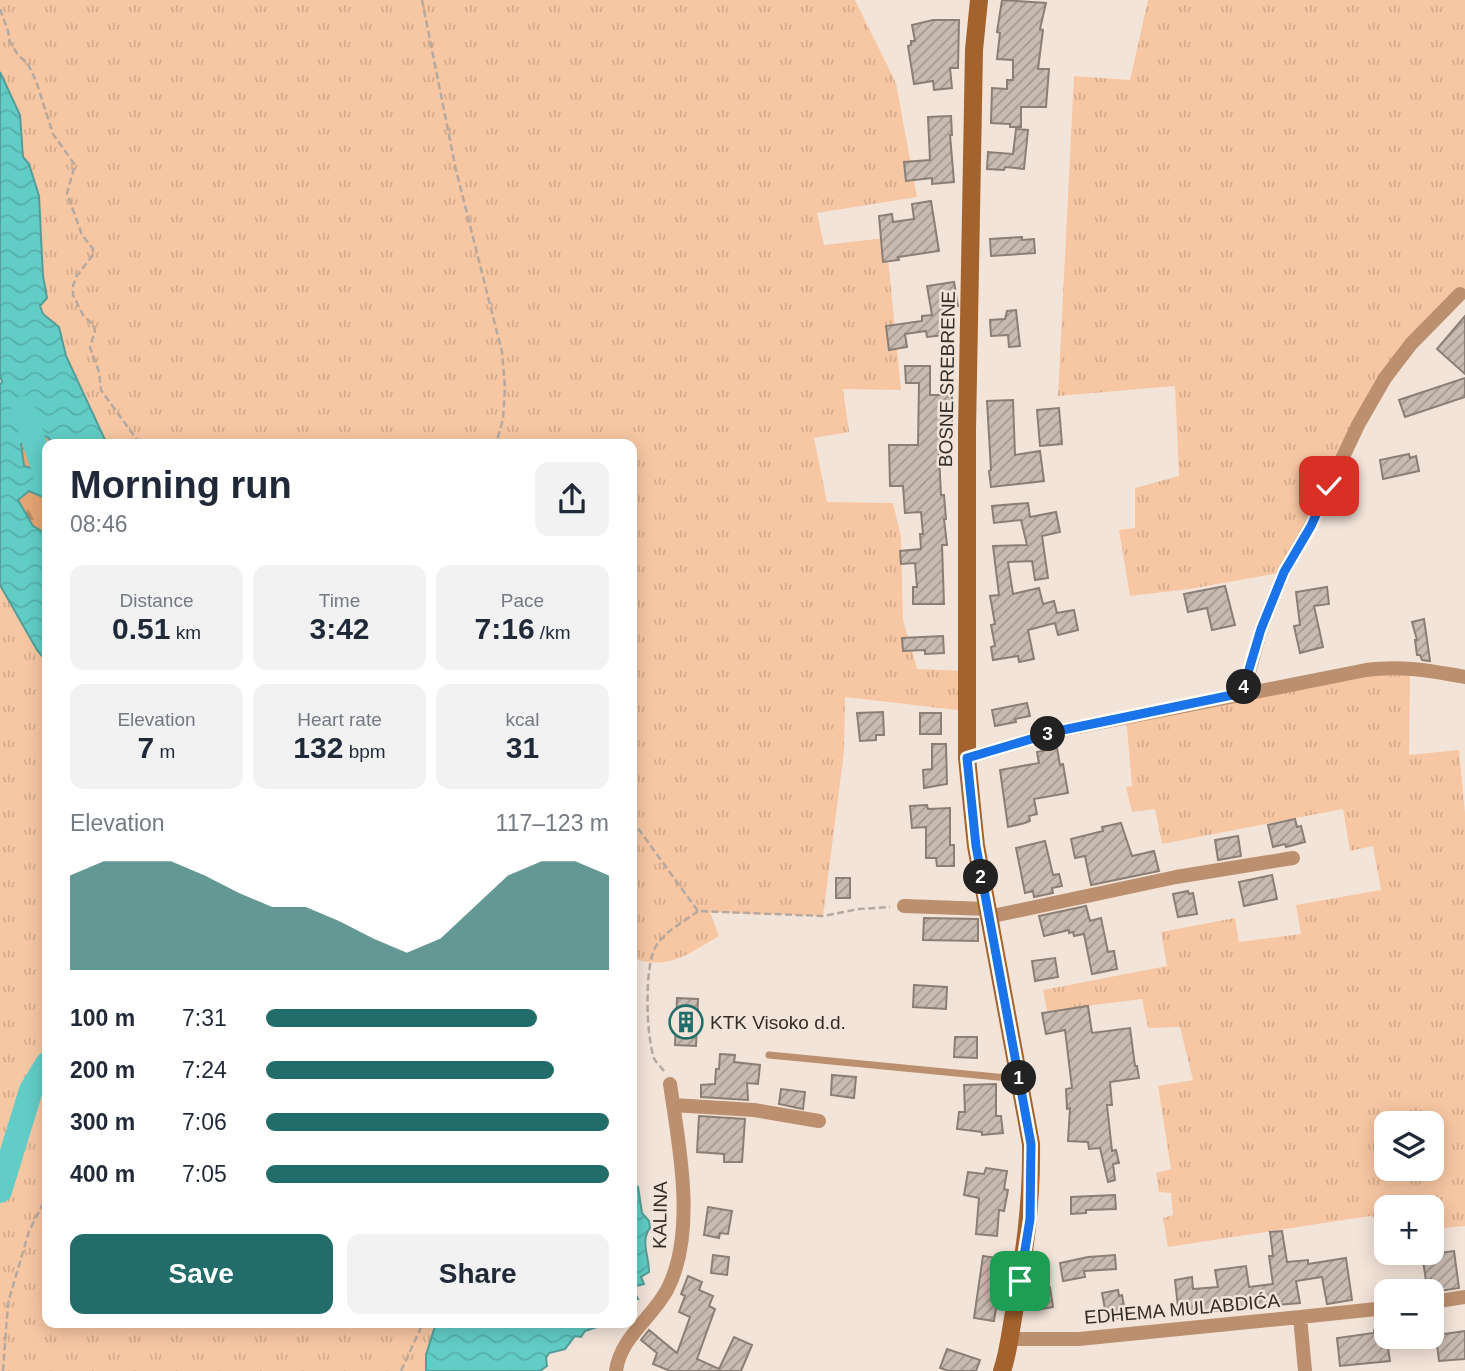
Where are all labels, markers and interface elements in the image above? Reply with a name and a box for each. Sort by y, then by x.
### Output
street label: BOSNE SREBRENE [935,291,959,467]
pin [1299,456,1359,516]
button: share [535,462,609,536]
text: Morning run [70,464,292,506]
icon: check [1310,467,1348,505]
text: 08:46 [70,511,128,537]
text: Distance [120,590,193,611]
text: Time [319,590,360,611]
text: Pace [501,590,544,611]
text: 0.51 [112,612,170,645]
text: 3:42 [309,612,370,645]
text: 7:16 [475,612,535,645]
text: km [170,622,201,643]
text: /km [535,622,570,643]
pin: 4 [1226,670,1262,704]
text: 4 [1238,676,1249,697]
text: Elevation [117,709,196,730]
text: Heart rate [297,709,382,730]
text: kcal [506,709,539,730]
pin: 3 [1030,716,1066,752]
text: 3 [1042,723,1053,744]
text: 7 [138,731,154,764]
text: 132 [293,731,343,764]
text: 31 [506,731,539,764]
text: m [154,741,175,762]
text: bpm [343,741,386,762]
text: Elevation [70,810,165,836]
text: 117–123 m [496,810,609,836]
pin: 2 [964,860,998,894]
text: 2 [975,866,986,887]
building icon: KTK Visoko d.d. [667,1003,705,1041]
text: 100 m [70,1005,135,1031]
text: 7:31 [182,1005,227,1031]
place label: KTK Visoko d.d. [710,1012,846,1033]
text: 200 m [70,1057,135,1083]
text: 7:24 [182,1057,227,1083]
pin: 1 [1002,1060,1036,1096]
text: 1 [1013,1067,1024,1088]
text: 300 m [70,1109,135,1135]
text: 7:06 [182,1109,227,1135]
map controls [1374,1111,1444,1349]
button: layers [1374,1111,1444,1181]
text: 400 m [70,1161,135,1187]
text: 7:05 [182,1161,227,1187]
street label: KALINA [649,1181,671,1249]
button: + [1374,1195,1444,1265]
button: Save [70,1234,333,1314]
button: Share [347,1234,609,1314]
pin [990,1251,1050,1311]
icon: arrive [1001,1262,1039,1300]
button: − [1374,1279,1444,1349]
street label: EDHEMA MULABDIĆA [1083,1290,1281,1328]

